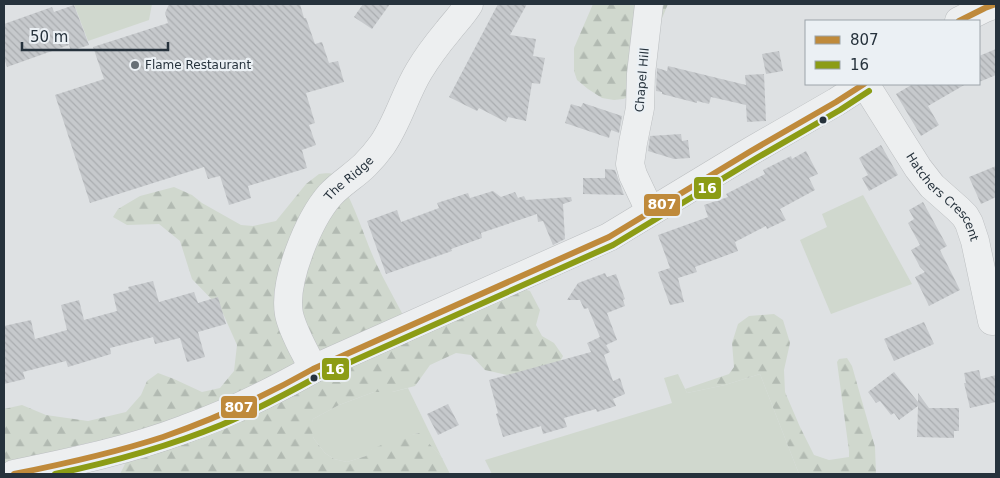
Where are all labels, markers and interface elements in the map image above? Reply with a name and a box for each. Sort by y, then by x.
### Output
scale bar [22,20,169,52]
legend [805,20,980,85]
text: 50 m [30,28,68,46]
text: 807 [850,31,879,49]
street label: Chapel Hill [632,47,652,113]
text: 16 [850,56,869,74]
place label: Flame Restaurant [145,58,251,72]
marker: Flame Restaurant [129,59,141,71]
unlabelled marker [818,115,828,125]
street label: Hatchers Crescent [903,150,982,243]
street label: The Ridge [321,153,377,204]
line badge: 16 [693,176,722,200]
text: 16 [697,180,717,196]
line badge: 807 [643,193,681,217]
text: 807 [647,196,677,212]
line badge: 16 [321,357,350,381]
text: 16 [325,361,345,377]
unlabelled marker [309,373,319,383]
line badge: 807 [220,395,258,419]
text: 807 [224,399,254,415]

